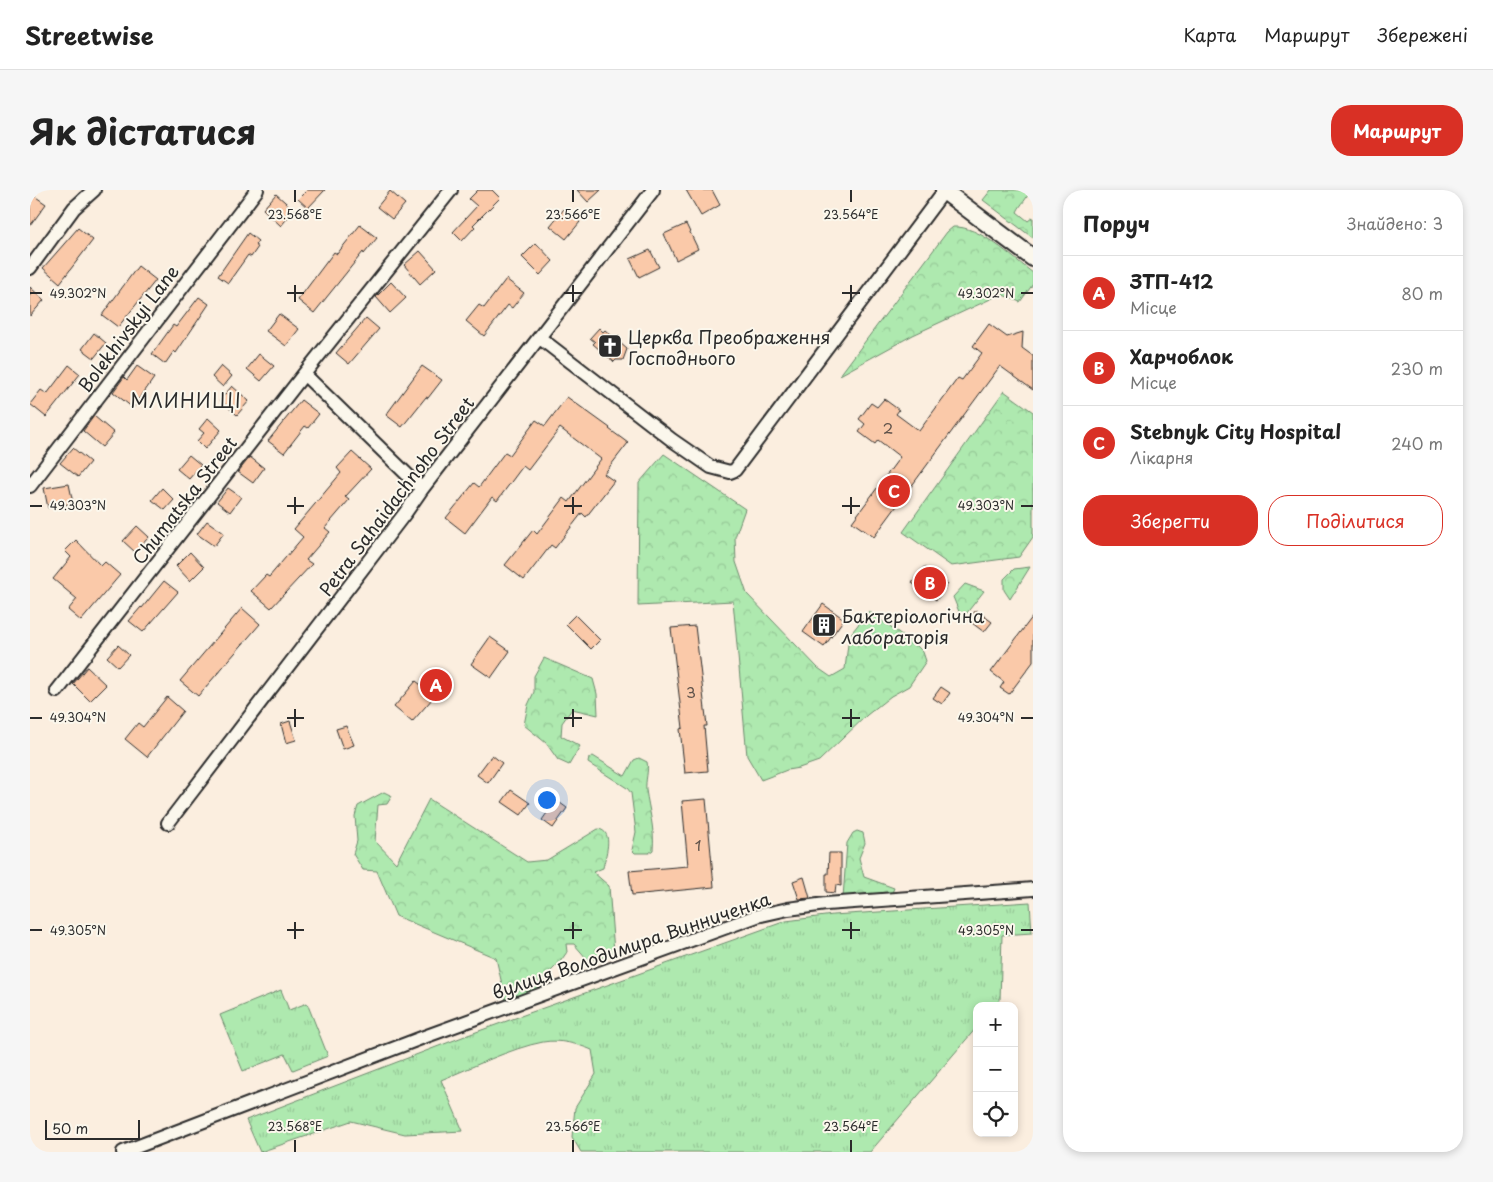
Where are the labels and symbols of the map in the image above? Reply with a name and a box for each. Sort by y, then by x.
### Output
text: 23.568°E [268,205,322,223]
text: 23.566°E [545,205,601,223]
text: 23.564°E [823,205,879,223]
street label: Bolekhivskyi Lane [71,259,185,397]
text: 49.302°N [50,284,106,302]
text: 49.302°N [958,284,1014,302]
place label: Церква Преображення Господнього [628,323,831,371]
church icon: Церква Преображення Господнього [597,333,623,359]
district label: МЛИНИЩІ [130,386,242,414]
street label: Petra Sahaidachnoho Street [312,391,480,601]
house number: 2 [883,416,893,439]
street label: Chumatska Street [125,430,243,570]
pin: C [878,472,910,510]
text: 49.303°N [50,496,106,514]
text: 49.303°N [958,496,1014,514]
pin: B [914,564,946,602]
place label: Бактеріологічна лабораторія [841,602,985,650]
building icon: Бактеріологічна лабораторія [811,612,837,638]
pin: A [420,666,452,704]
house number: 3 [686,680,696,703]
text: 49.304°N [50,708,106,726]
text: 49.304°N [958,708,1014,726]
your location [534,787,560,813]
house number: 1 [695,833,701,856]
street label: вулиця Володимира Винниченка [488,884,775,1005]
text: 49.305°N [50,921,106,939]
text: 49.305°N [958,921,1014,939]
scale bar [45,1117,140,1140]
text: 23.568°E [268,1117,322,1135]
text: 23.566°E [545,1117,601,1135]
text: 23.564°E [823,1117,879,1135]

